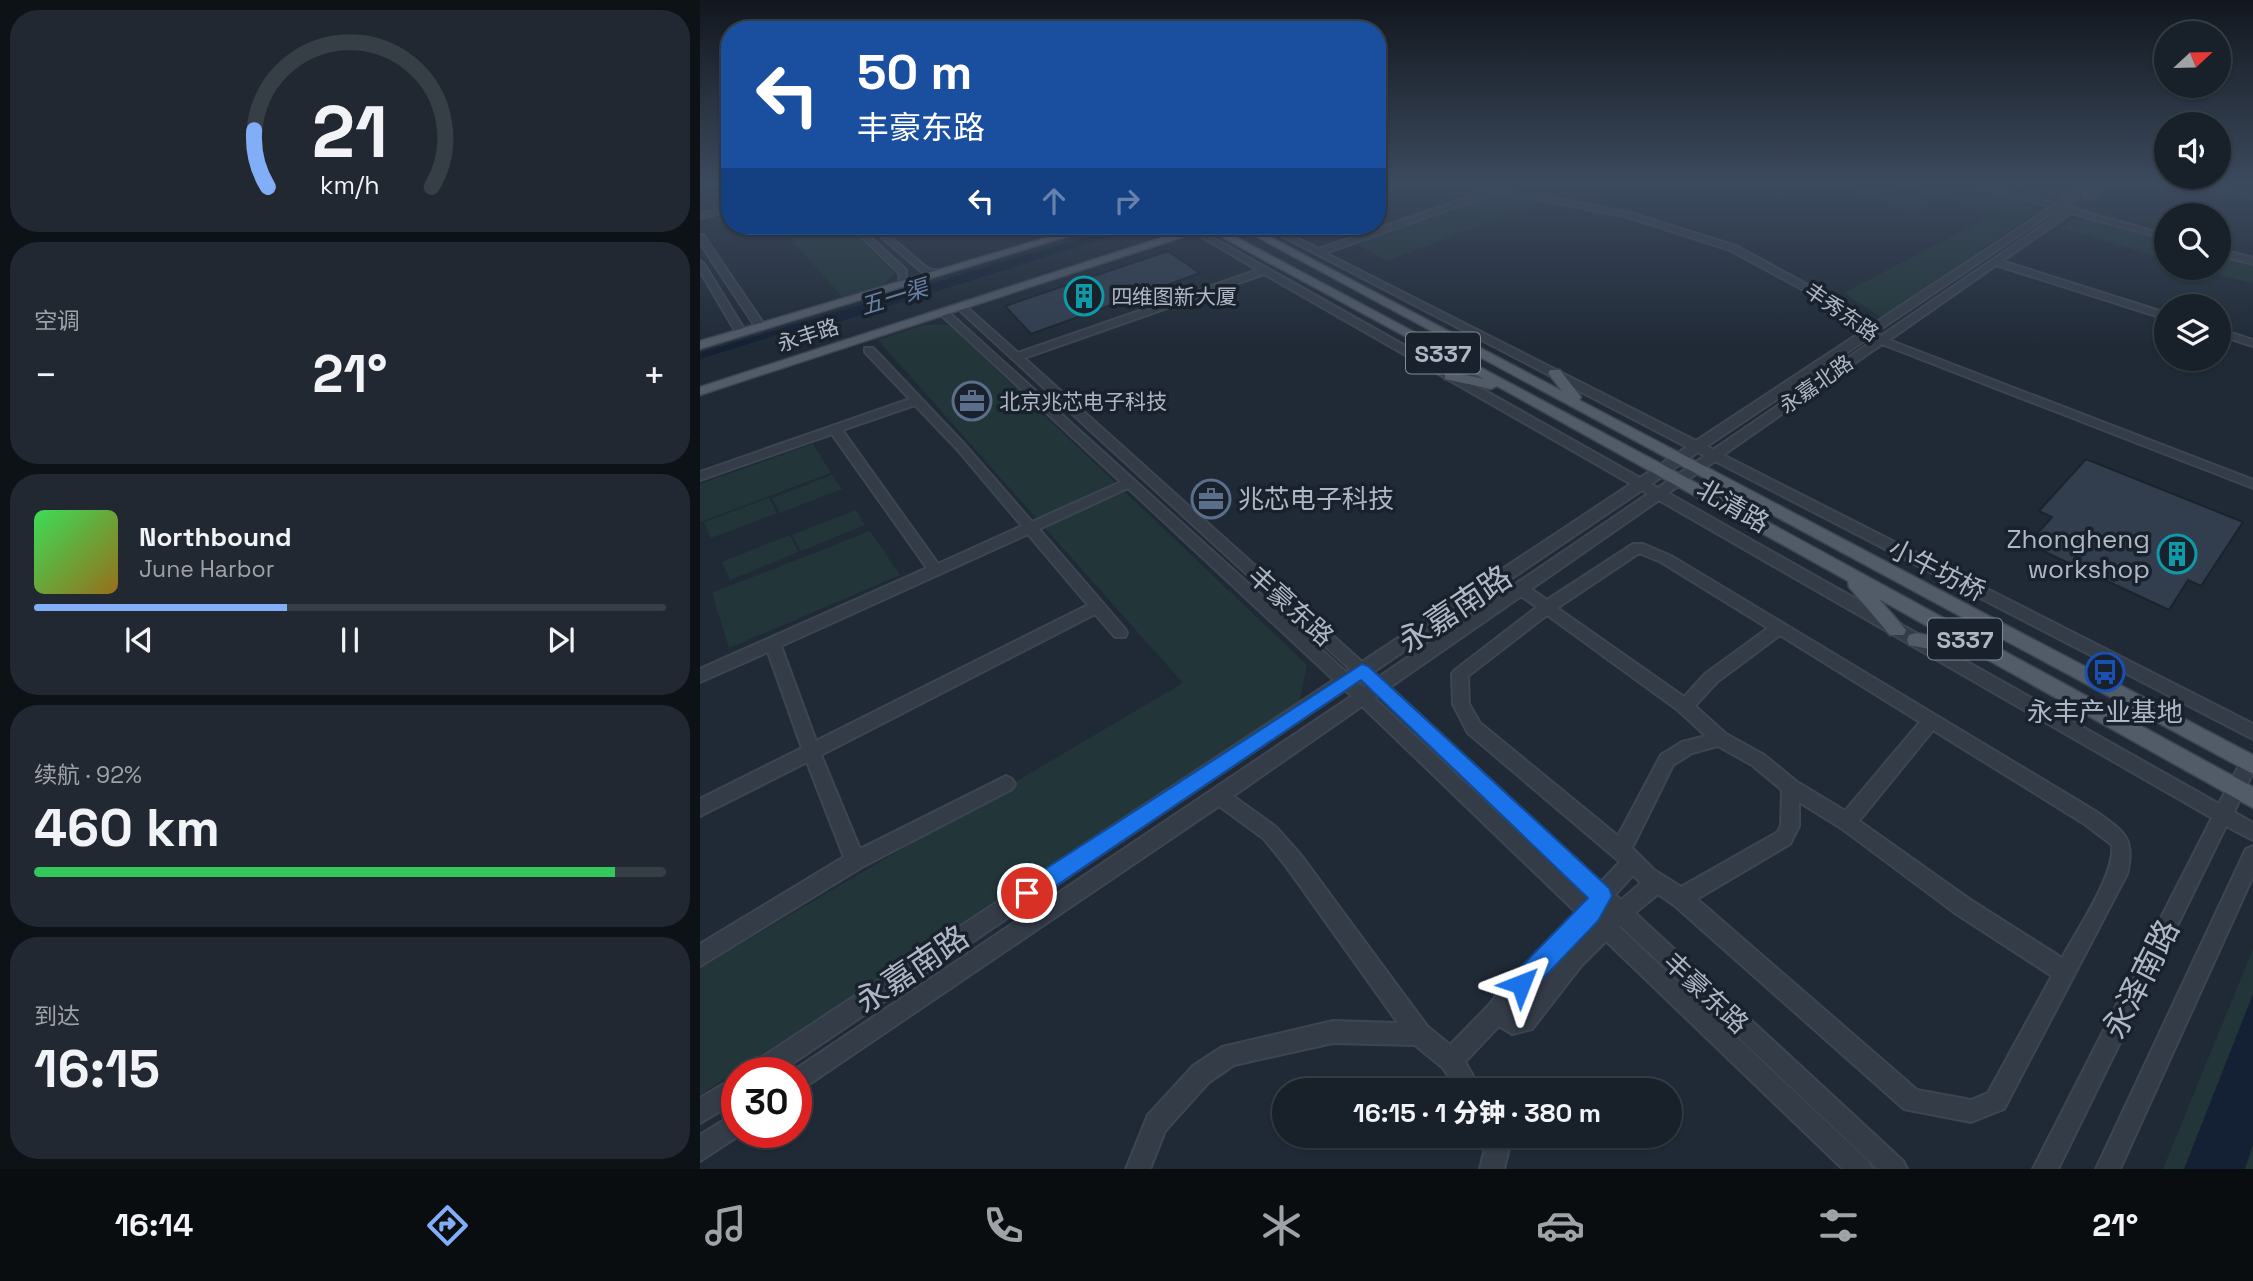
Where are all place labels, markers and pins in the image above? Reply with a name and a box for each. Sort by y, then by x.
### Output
building icon: 四维图新大厦 [1063,275,1105,317]
place label: 四维图新大厦 [1111,283,1237,310]
office icon: 北京兆芯电子科技 [951,380,993,422]
place label: 北京兆芯电子科技 [999,388,1167,415]
office icon: 兆芯电子科技 [1190,478,1232,520]
place label: 兆芯电子科技 [1238,482,1394,516]
place label: Zhongheng workshop [2006,522,2150,586]
building icon: Zhongheng workshop [2156,533,2198,575]
bus stop icon: 永丰产业基地 [2084,651,2126,693]
place label: 永丰产业基地 [2027,695,2183,729]
pin [997,863,1057,923]

